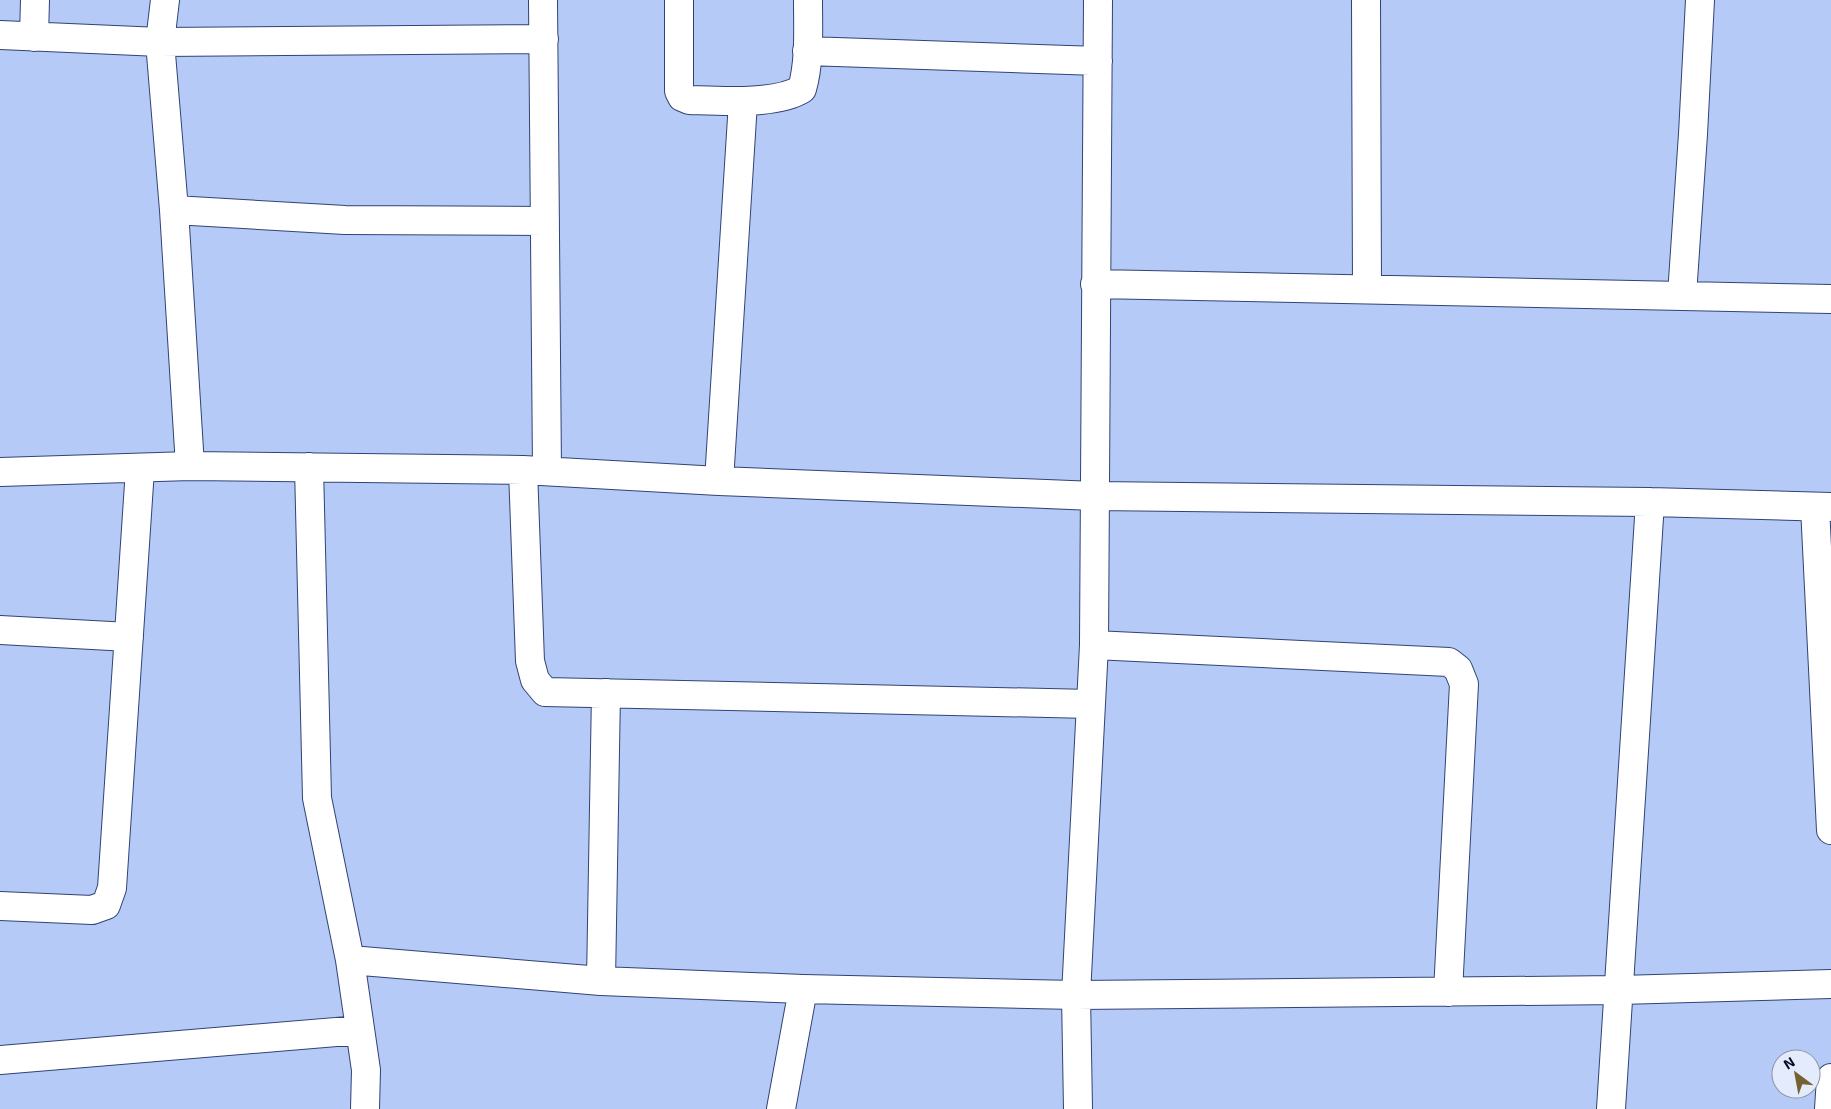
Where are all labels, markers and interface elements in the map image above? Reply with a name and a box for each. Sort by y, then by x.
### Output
north arrow [1771,1049,1821,1099]
text: N [1780,1053,1798,1072]

